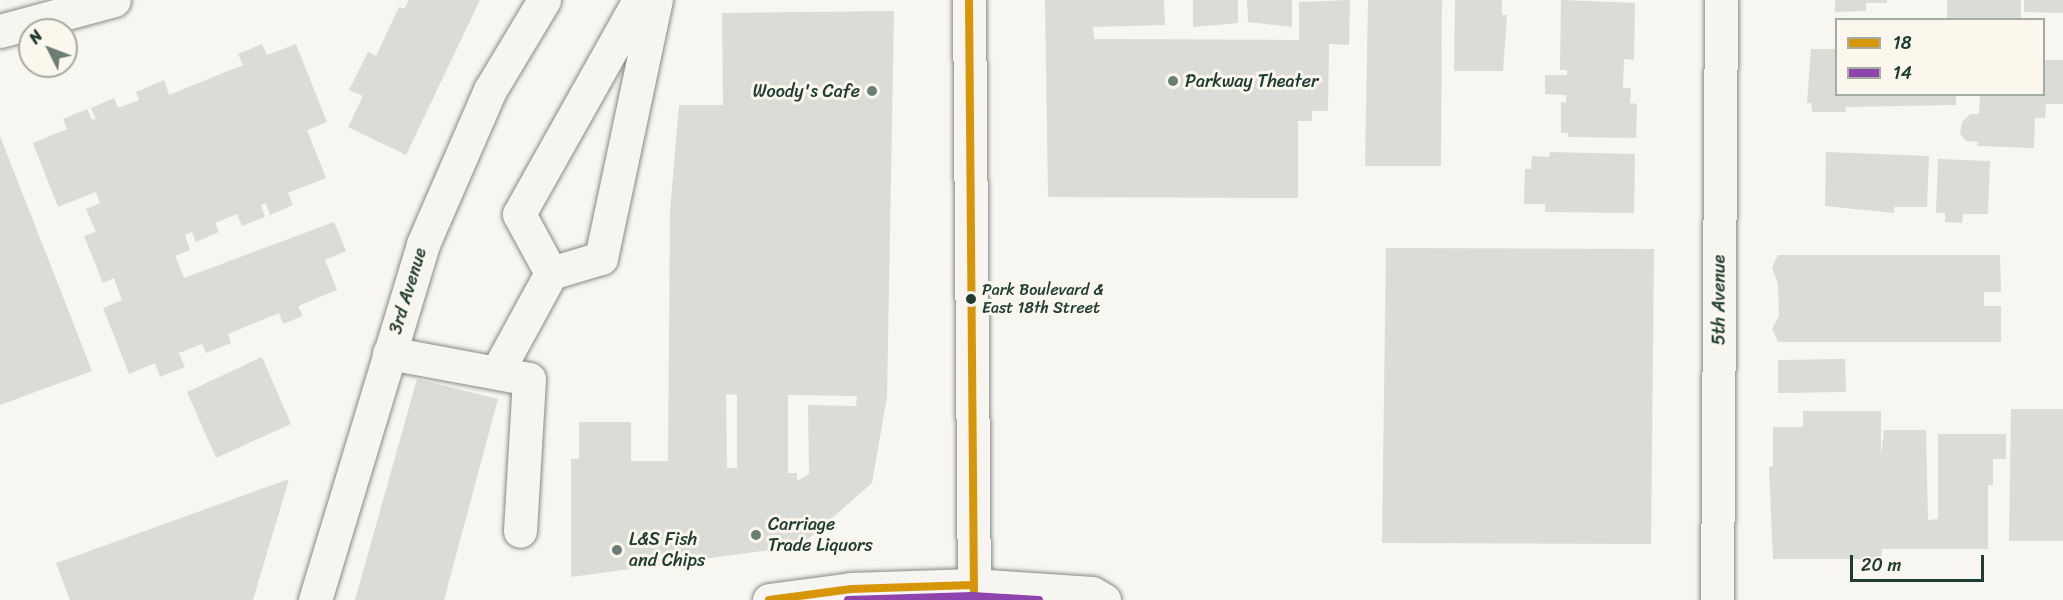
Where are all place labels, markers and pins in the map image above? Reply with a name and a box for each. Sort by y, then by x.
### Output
place label: Parkway Theater [1185,70,1319,92]
marker: Parkway Theater [1166,74,1180,88]
place label: Woody's Cafe [753,80,860,102]
marker: Woody's Cafe [865,84,879,98]
place label: Park Boulevard & East 18th Street [982,280,1103,318]
marker: Park Boulevard & East 18th Street [965,293,977,305]
place label: Carriage Trade Liquors [768,514,872,556]
marker: Carriage Trade Liquors [749,528,763,542]
place label: L&S Fish and Chips [629,529,704,572]
marker: L&S Fish and Chips [610,543,624,557]

